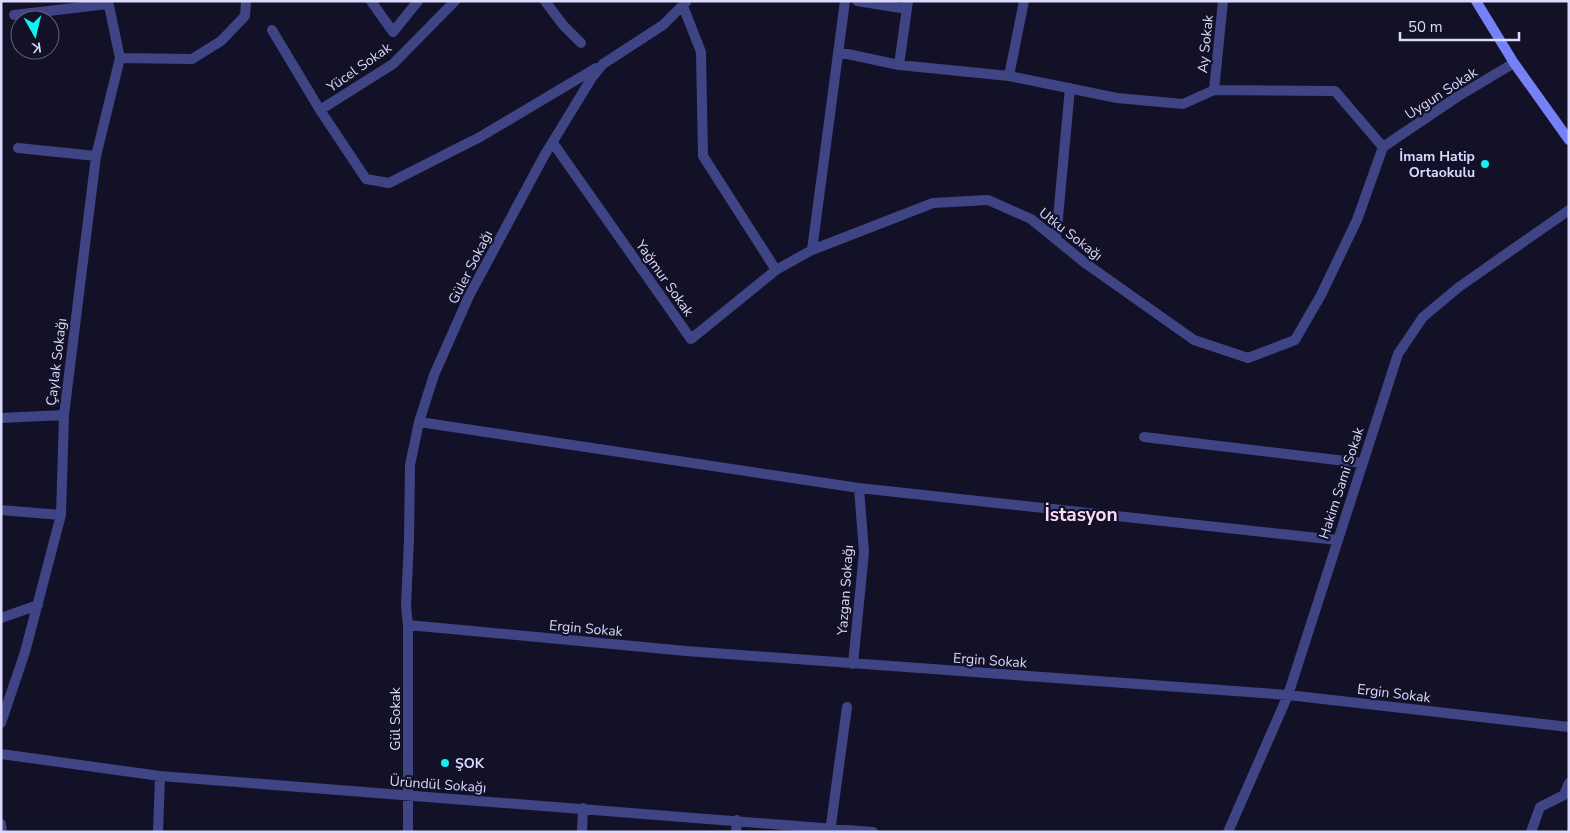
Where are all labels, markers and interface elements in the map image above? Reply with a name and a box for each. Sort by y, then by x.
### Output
north arrow [10,10,60,60]
scale bar [1400,10,1519,42]
street label: Ay Sokak [1193,13,1218,74]
text: 50 m [1408,17,1443,37]
text: K [30,37,43,58]
street label: Yücel Sokak [323,38,396,97]
street label: Uygun Sokak [1401,62,1482,124]
place label: İmam Hatip Ortaokulu [1399,147,1475,182]
marker: İmam Hatip Ortaokulu [1479,158,1491,170]
street label: Utku Sokağı [1035,204,1106,265]
street label: Güler Sokağı [444,227,497,307]
street label: Yağmur Sokak [631,236,698,321]
street label: Çaylak Sokağı [42,317,71,407]
street label: Hakim Sami Sokak [1314,424,1369,541]
district label: İstasyon [1044,502,1118,528]
street label: Yazgan Sokağı [833,544,858,637]
street label: Ergin Sokak [548,616,625,641]
street label: Ergin Sokak [952,648,1028,673]
street label: Ergin Sokak [1356,680,1433,708]
street label: Gül Sokak [386,686,405,751]
place label: ŞOK [455,754,485,773]
marker: ŞOK [439,757,451,769]
street label: Üründül Sokağı [389,772,487,797]

